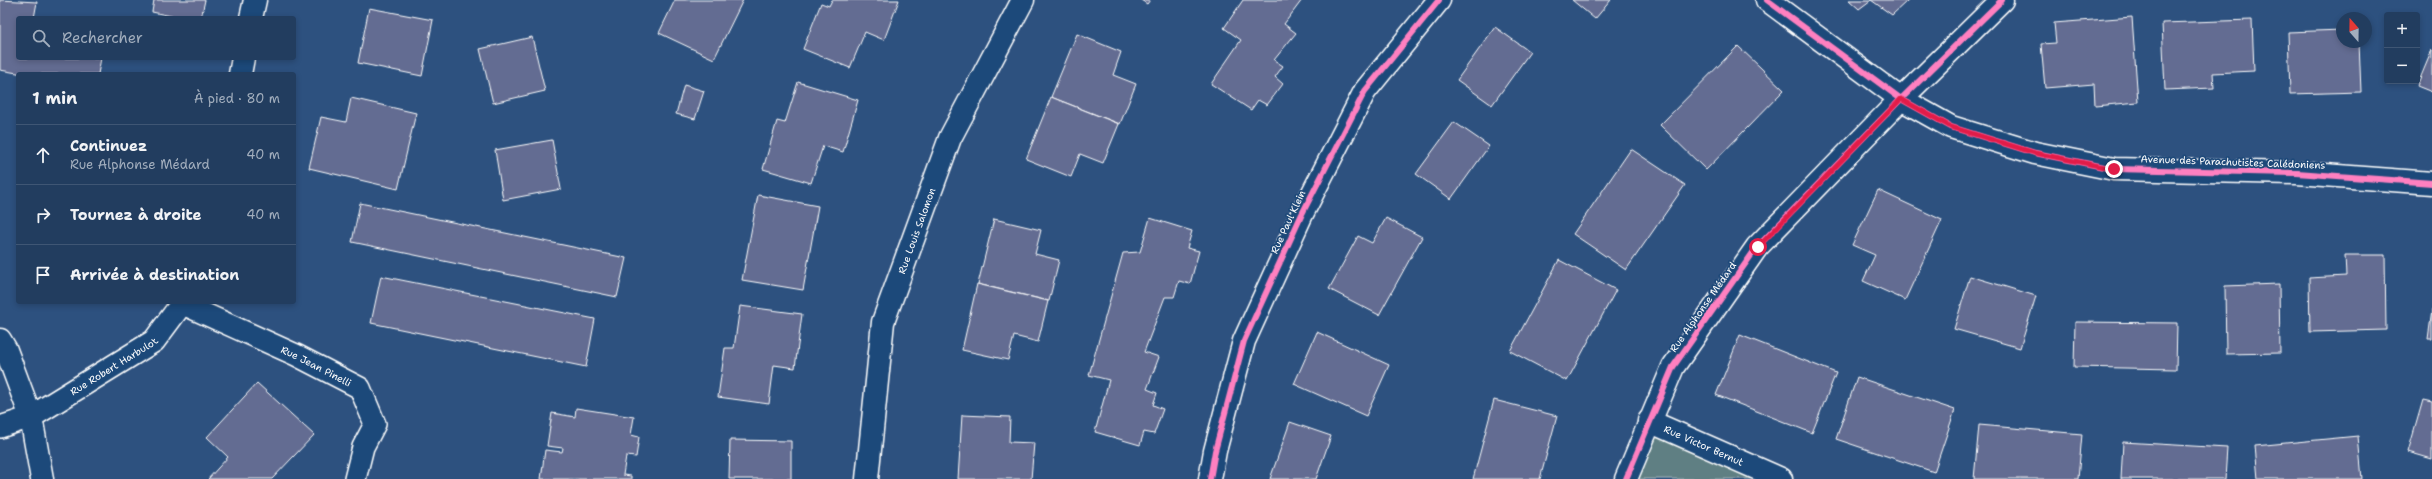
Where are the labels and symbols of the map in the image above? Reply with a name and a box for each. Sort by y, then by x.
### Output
north arrow [2336,12,2372,48]
street label: Avenue des Parachutistes Calédoniens [2140,152,2326,172]
route end [2105,160,2123,178]
street label: Rue Louis Salomon [895,186,938,276]
street label: Rue Paul Klein [1268,188,1308,256]
route start [1749,238,1767,256]
street label: Rue Alphonse Médard [1667,259,1740,355]
street label: Rue Robert Harbulot [67,335,161,398]
street label: Rue Jean Pinelli [279,343,354,389]
street label: Rue Victor Bernut [1662,422,1746,468]

